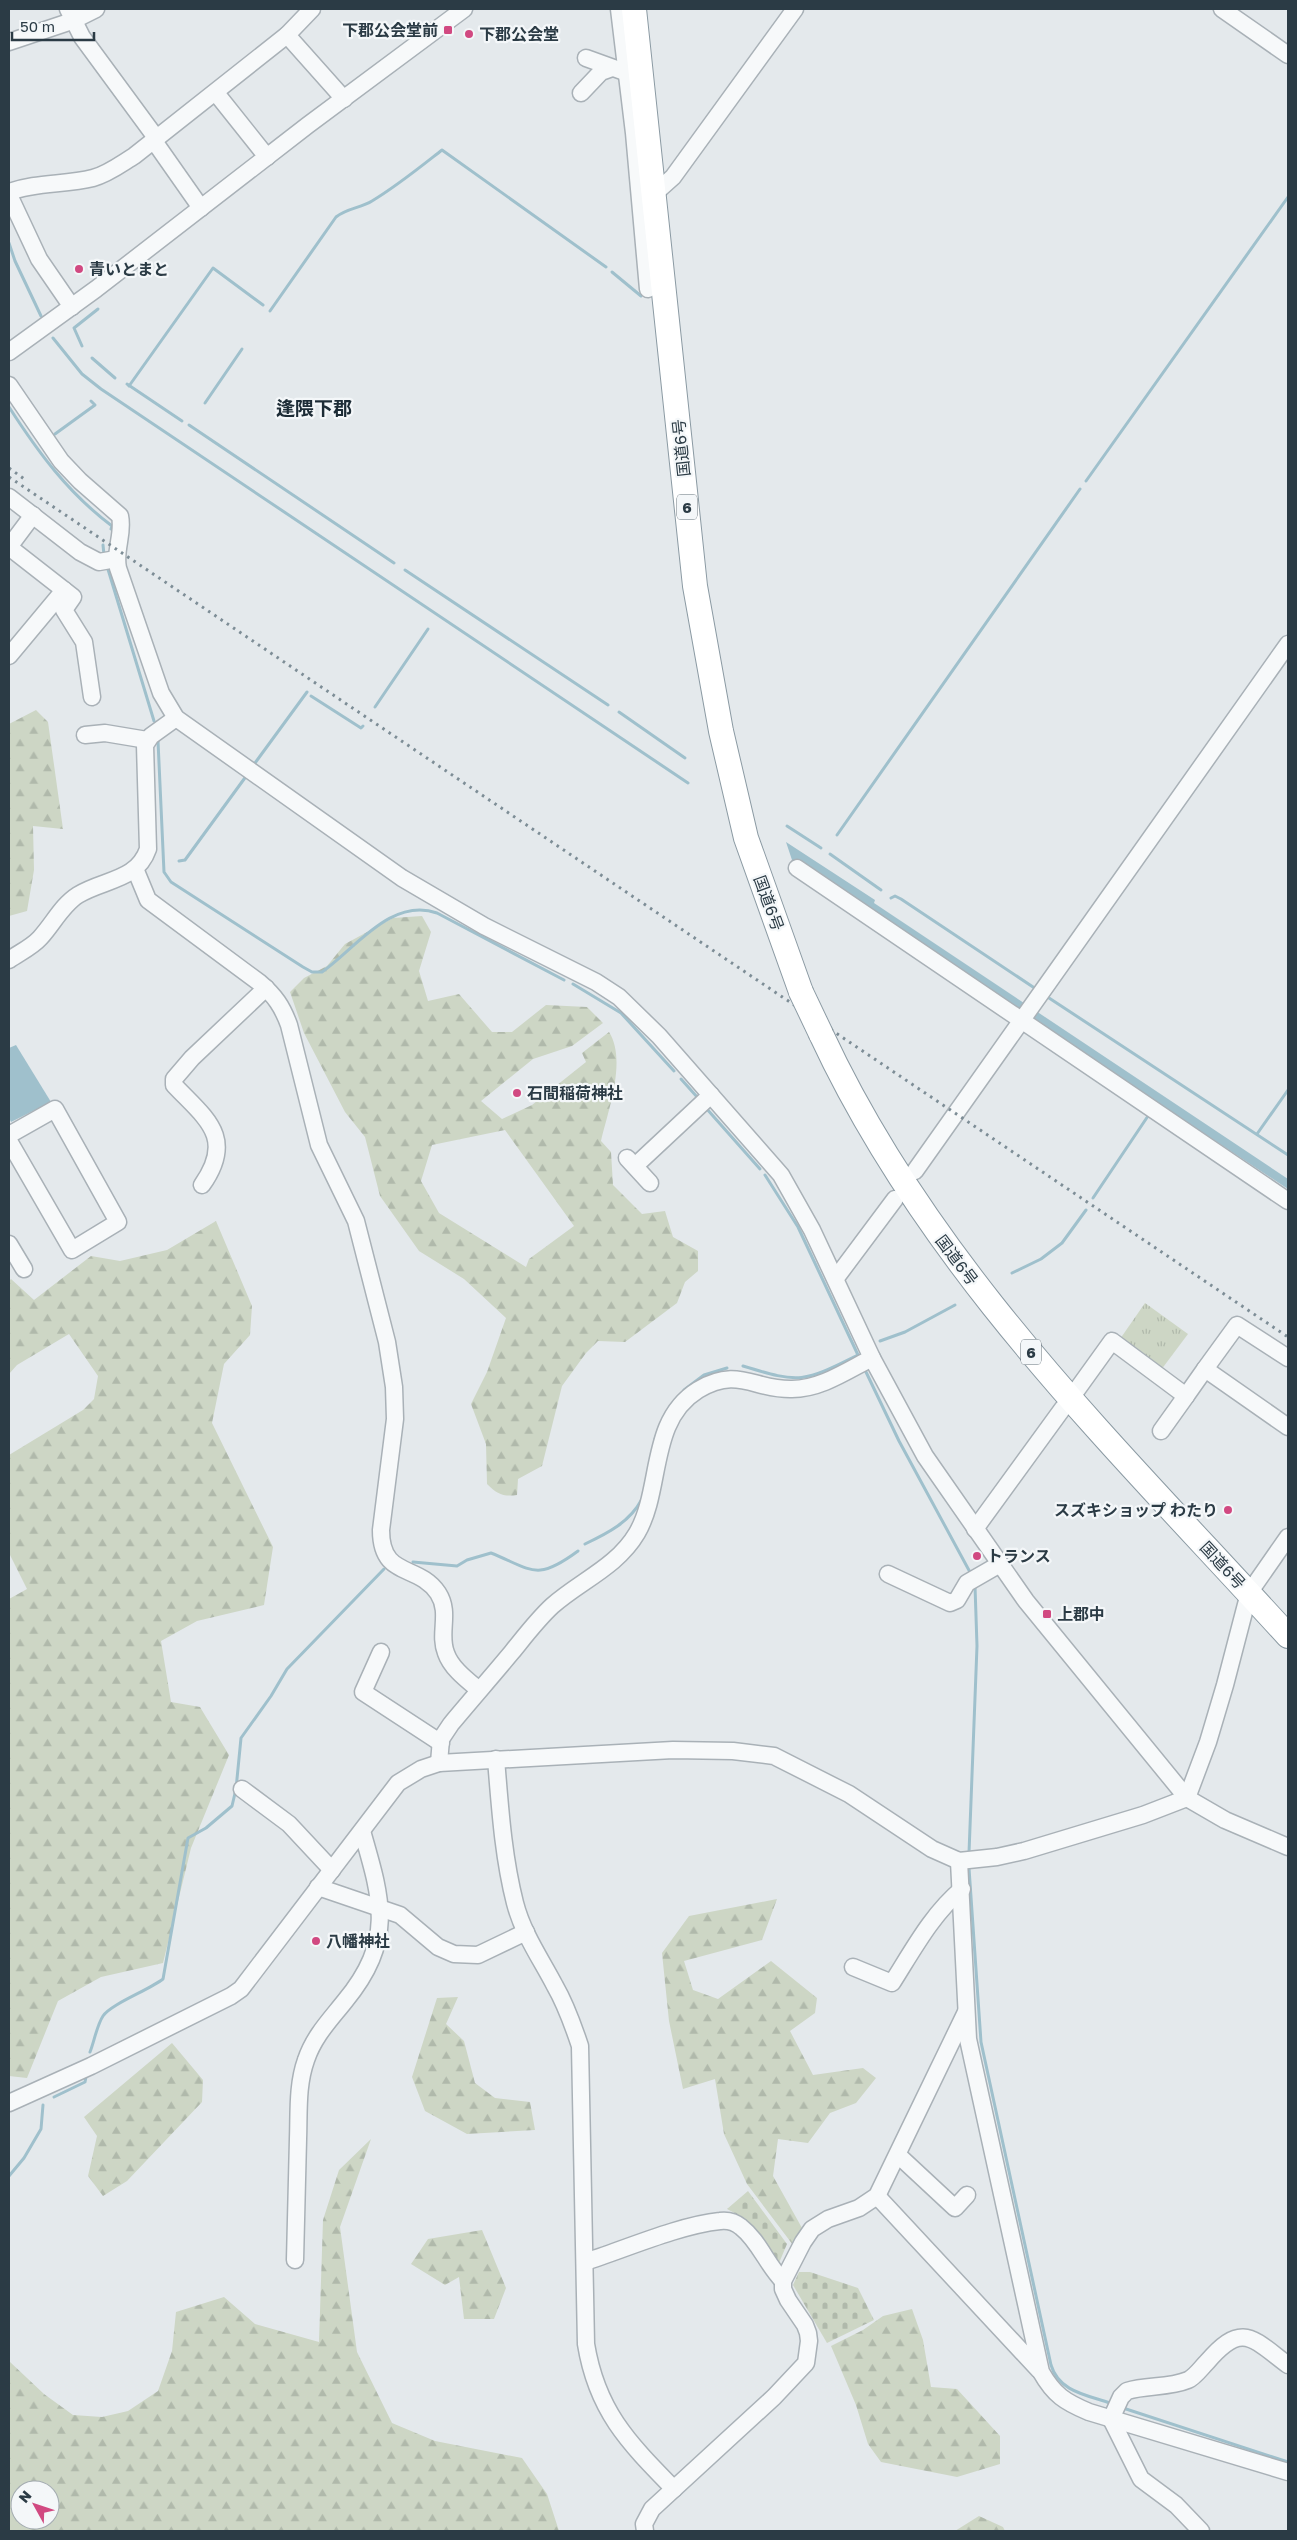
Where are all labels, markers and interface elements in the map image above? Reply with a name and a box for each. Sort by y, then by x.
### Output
scale bar [12,10,95,42]
text: 50 m [20,17,55,35]
place label: 下郡公会堂前 [342,20,438,40]
marker: 下郡公会堂前 [442,24,454,36]
place label: 下郡公会堂 [479,24,559,44]
marker: 下郡公会堂 [463,28,475,40]
place label: 青いとまと [89,259,169,279]
marker: 青いとまと [73,263,85,275]
district label: 逢隈下郡 [276,396,352,419]
street label: 国道6号 [668,418,694,478]
road number: 6 [677,494,697,520]
street label: 国道6号 [750,872,788,934]
place label: 石間稲荷神社 [527,1083,623,1103]
marker: 石間稲荷神社 [511,1087,523,1099]
street label: 国道6号 [932,1231,982,1289]
road number: 6 [1021,1340,1041,1364]
place label: スズキショップ わたり [1054,1500,1218,1520]
marker: スズキショップ わたり [1222,1504,1234,1516]
street label: 国道6号 [1196,1537,1250,1593]
place label: トランス [987,1546,1051,1566]
marker: トランス [971,1550,983,1562]
place label: 上郡中 [1057,1604,1105,1624]
marker: 上郡中 [1041,1608,1053,1620]
place label: 八幡神社 [326,1931,390,1951]
marker: 八幡神社 [310,1935,322,1947]
north arrow [10,2480,60,2530]
text: N [15,2487,35,2506]

